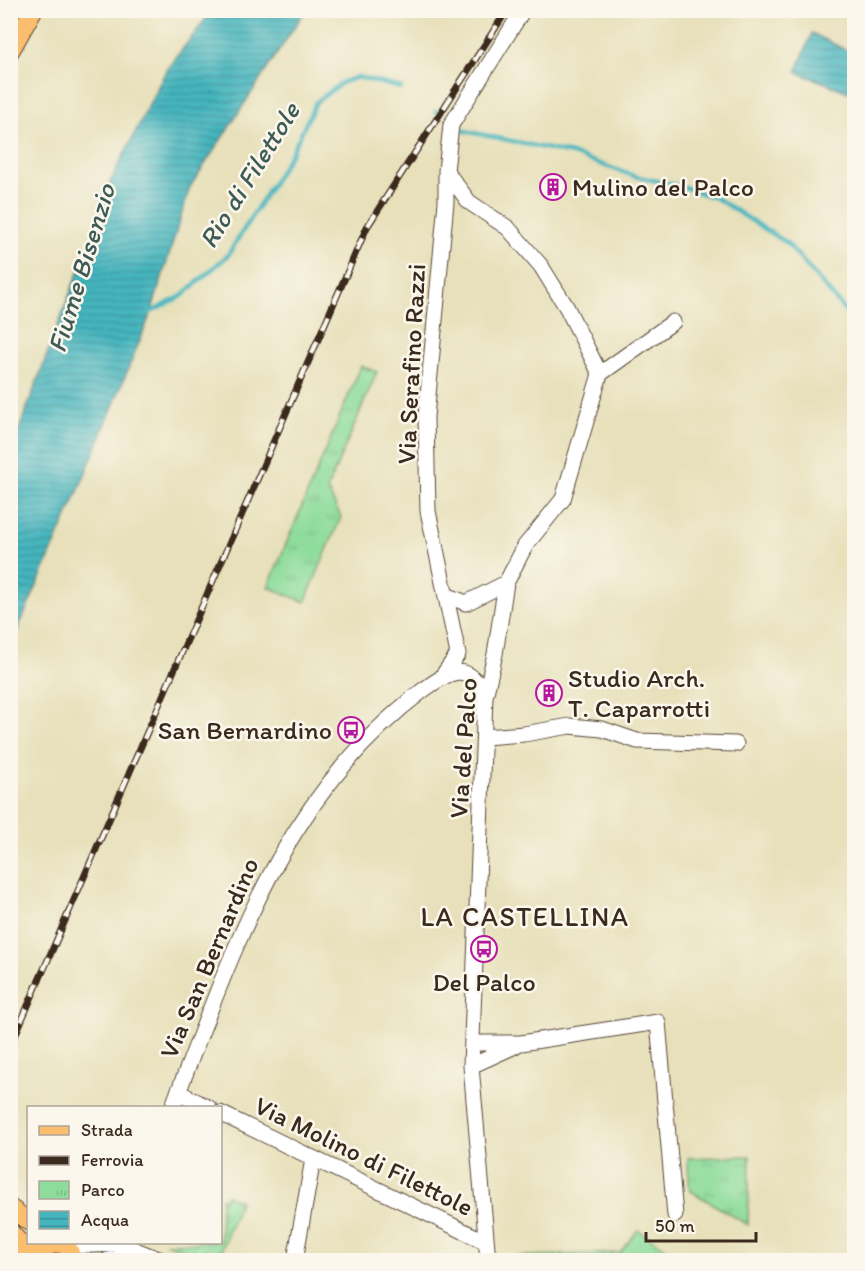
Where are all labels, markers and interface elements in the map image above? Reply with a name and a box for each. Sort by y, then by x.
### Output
water label: Rio di Filettole [191,95,307,254]
place label: Mulino del Palco [572,171,754,203]
building icon: Mulino del Palco [538,172,568,202]
water label: Fiume Bisenzio [40,179,123,356]
street label: Via Serafino Razzi [390,263,432,465]
place label: Studio Arch. T. Caparrotti [568,662,710,724]
street label: Via del Palco [442,677,484,819]
building icon: Studio Arch. T. Caparrotti [534,678,564,708]
place label: San Bernardino [158,714,332,746]
bus stop icon: San Bernardino [336,715,366,745]
street label: Via San Bernardino [152,853,266,1063]
district label: LA CASTELLINA [420,900,630,933]
bus stop icon: Del Palco [469,934,499,964]
place label: Del Palco [432,966,536,998]
street label: Via Molino di Filettole [249,1089,479,1223]
legend [27,1106,222,1244]
text: Strada [81,1119,133,1141]
text: Ferrovia [81,1149,144,1171]
text: Parco [81,1179,125,1201]
scale bar [646,1205,756,1243]
text: Acqua [81,1209,129,1231]
text: 50 m [655,1215,695,1237]

